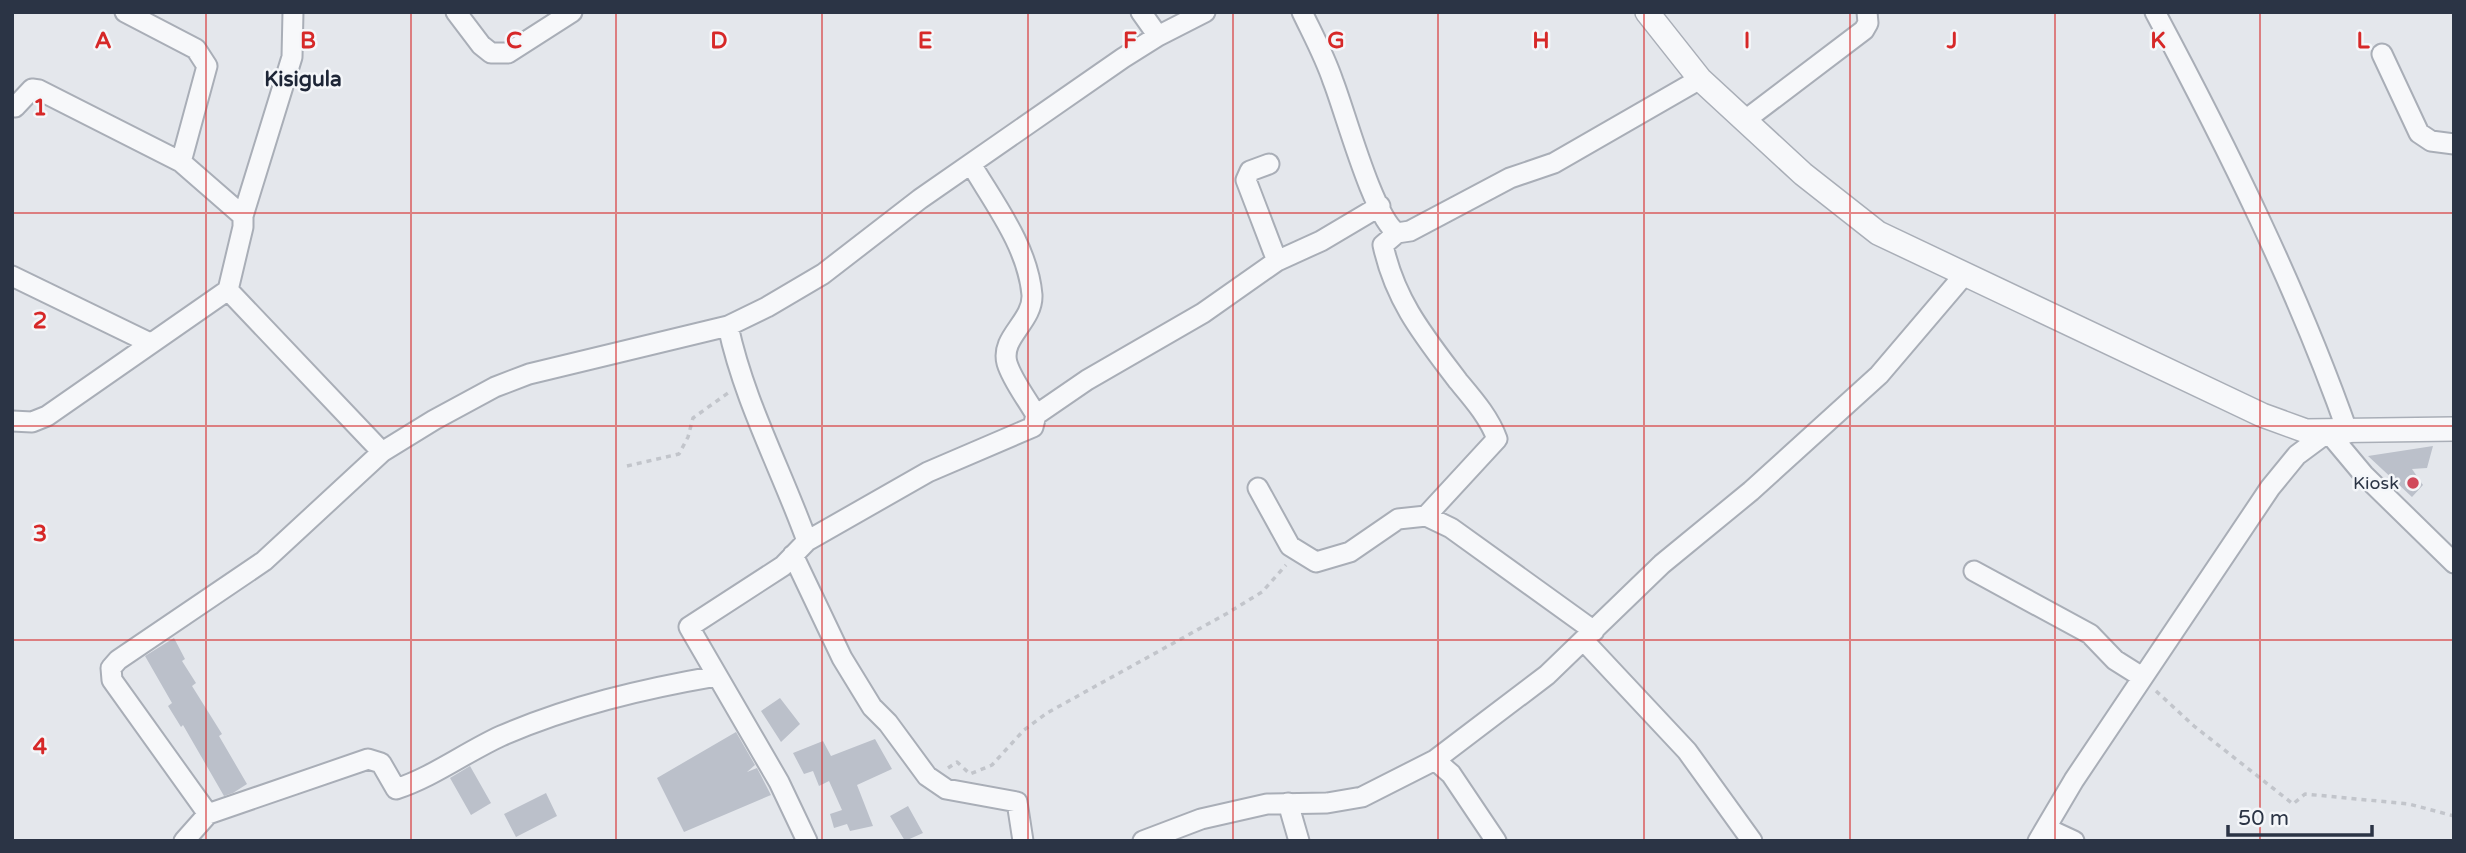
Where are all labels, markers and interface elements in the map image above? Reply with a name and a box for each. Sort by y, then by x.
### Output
text: A [94,27,112,55]
text: B [300,27,316,55]
text: C [506,27,522,55]
text: D [710,27,728,55]
text: E [918,27,932,55]
text: F [1123,27,1137,55]
text: G [1327,27,1345,55]
text: H [1532,27,1550,55]
text: I [1744,27,1750,55]
text: J [1946,27,1957,55]
text: K [2150,27,2166,55]
text: L [2356,27,2370,55]
district label: Kisigula [264,67,342,92]
text: 1 [33,94,47,122]
text: 2 [33,307,47,335]
place label: Kiosk [2353,472,2399,494]
marker: Kiosk [2405,475,2421,491]
text: 3 [33,520,47,548]
text: 4 [33,733,48,761]
scale bar [2228,794,2372,838]
text: 50 m [2238,806,2289,831]

